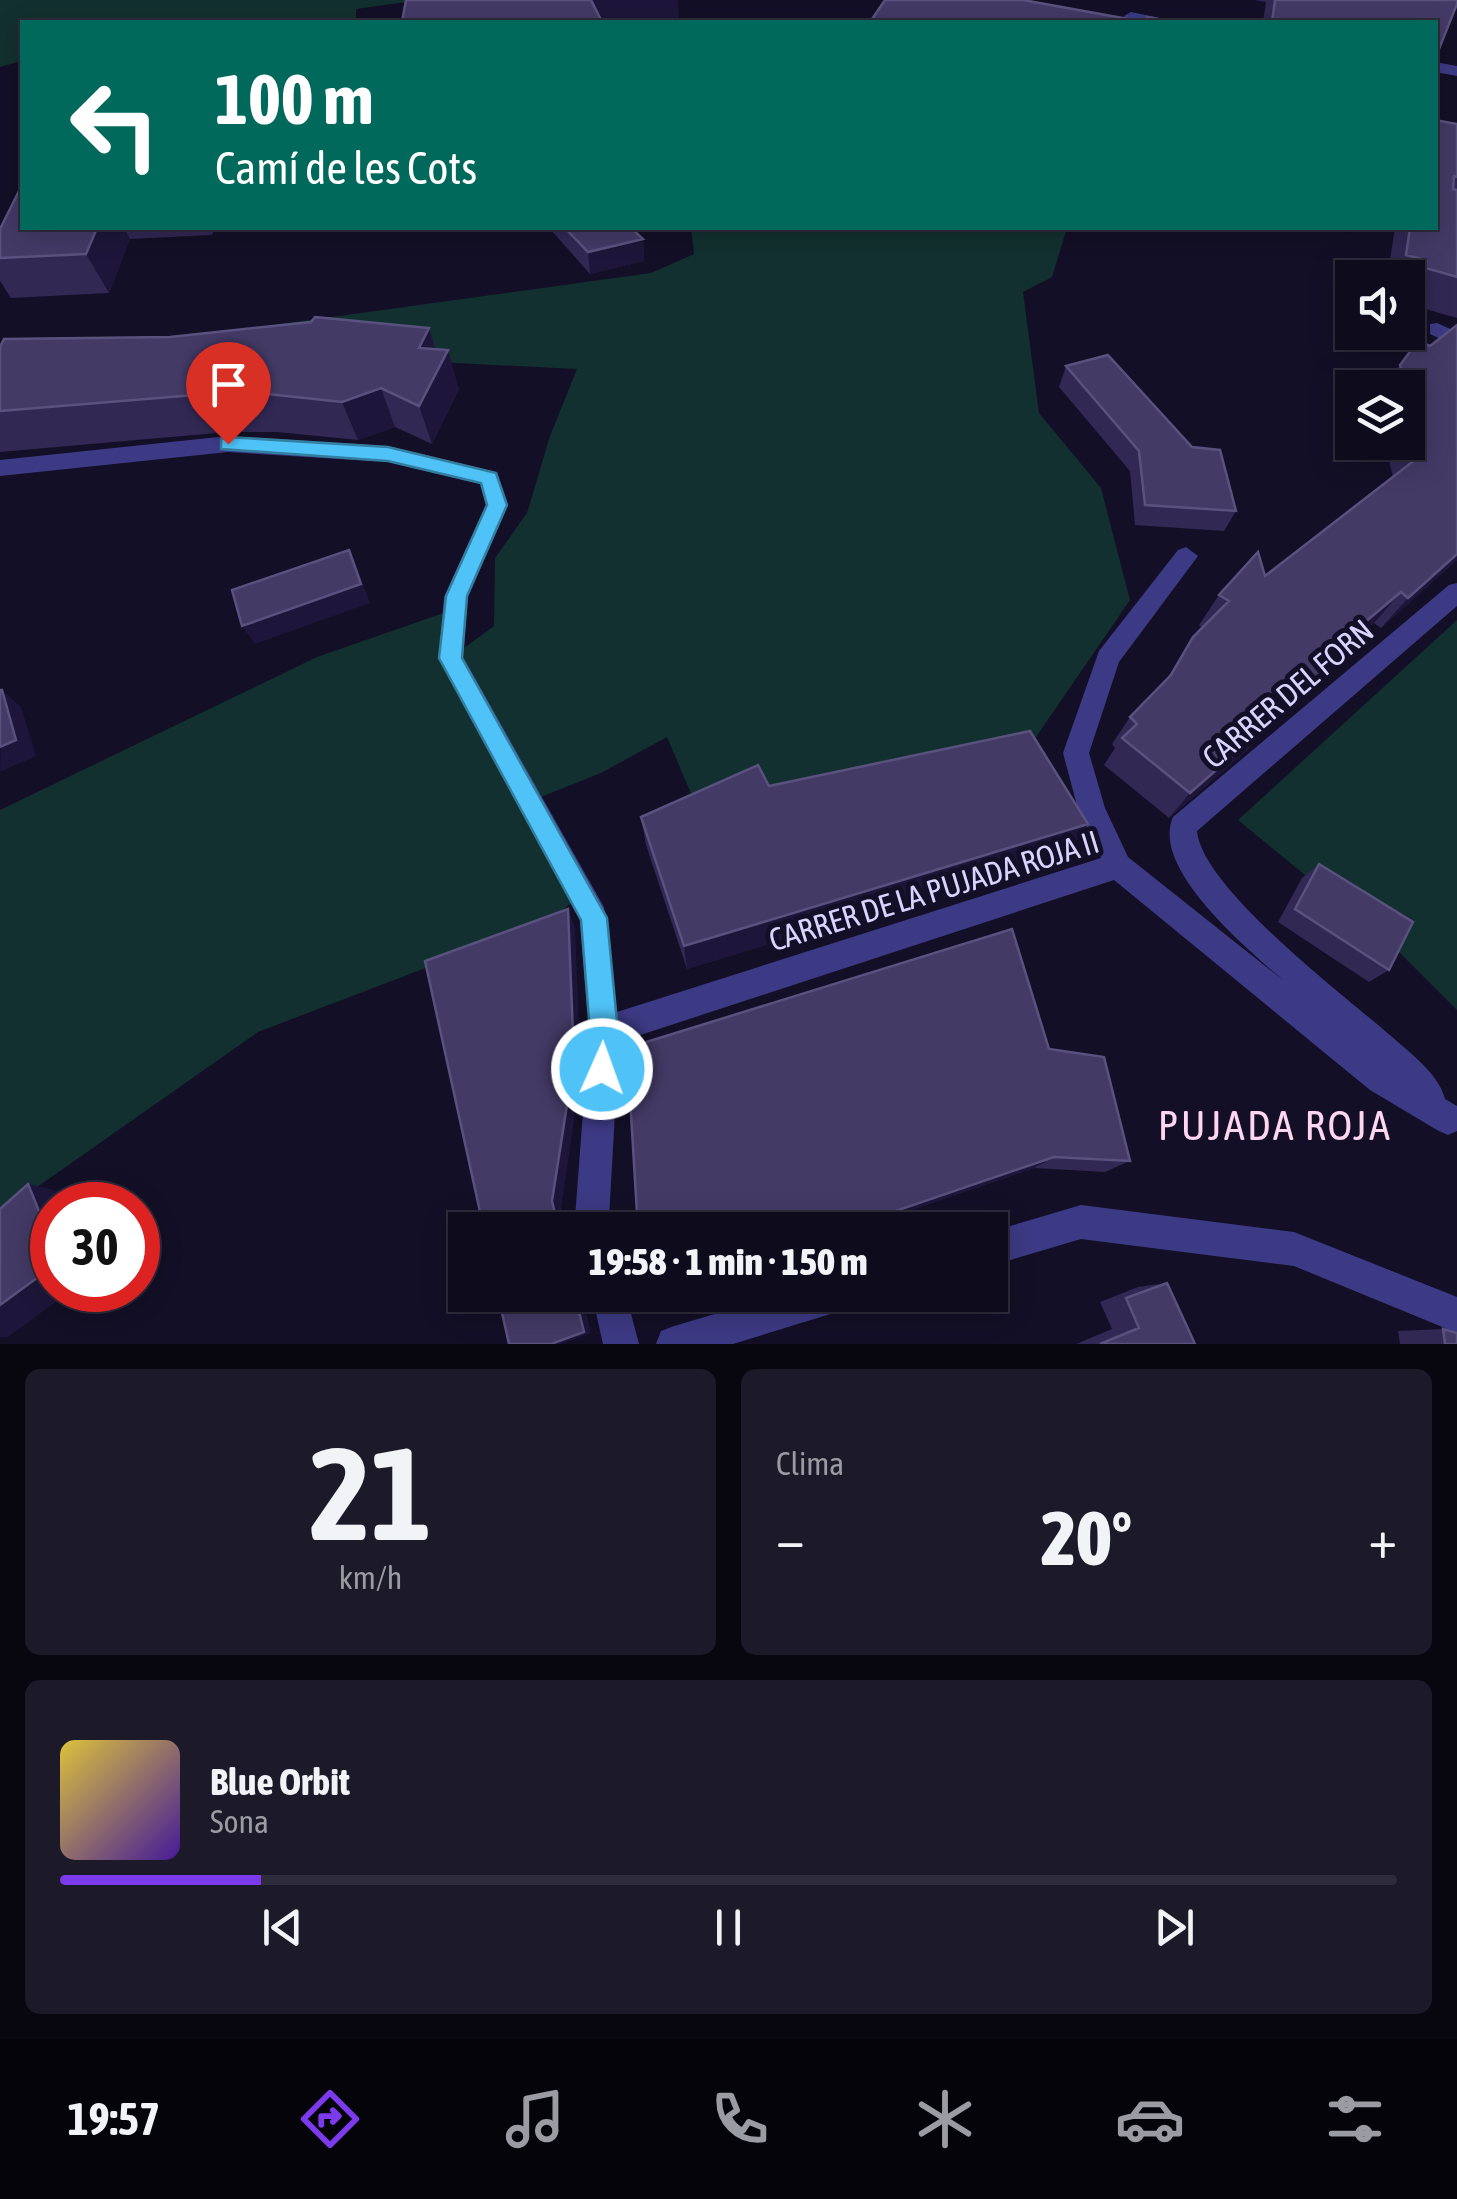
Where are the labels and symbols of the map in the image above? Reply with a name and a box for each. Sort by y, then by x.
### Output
pin [186,342,271,445]
street label: CARRER DEL FORN [1195,612,1380,776]
street label: CARRER DE LA PUJADA ROJA II [764,823,1103,958]
position arrow [550,1017,654,1121]
district label: PUJADA ROJA [1158,1101,1392,1149]
speed limit sign: 30 [30,1182,160,1312]

